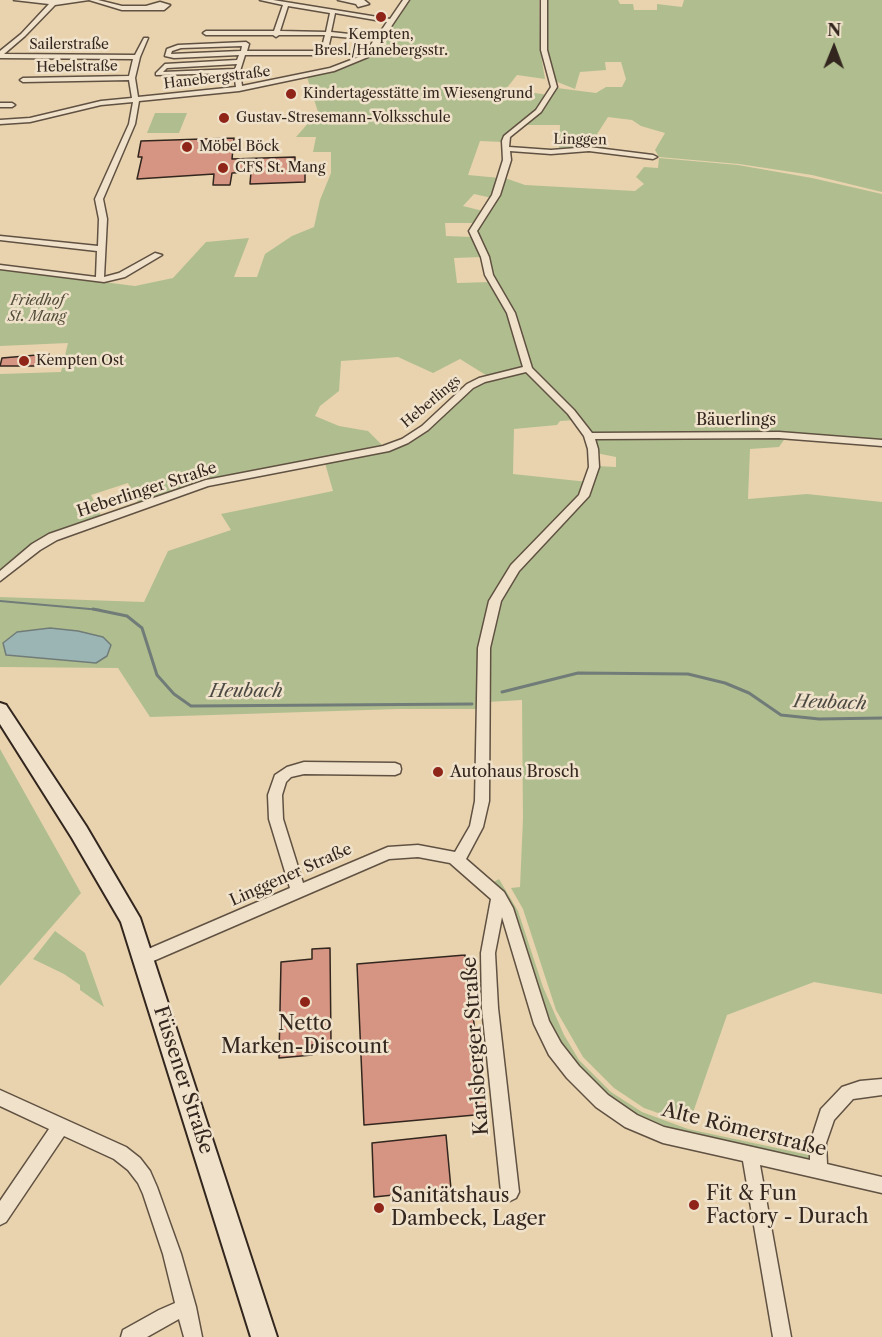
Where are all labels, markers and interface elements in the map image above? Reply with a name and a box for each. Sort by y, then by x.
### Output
marker: Kempten, Bresl./Hanebergsstr. [374,10,388,24]
north arrow [804,18,864,78]
text: N [827,20,841,40]
place label: Kempten, Bresl./Hanebergsstr. [314,27,448,60]
street label: Sailerstraße [29,37,109,53]
street label: Hebelstraße [36,58,118,76]
street label: Hanebergstraße [163,63,271,93]
place label: Kindertagesstätte im Wiesengrund [303,86,533,102]
marker: Kindertagesstätte im Wiesengrund [284,87,298,101]
place label: Gustav-Stresemann-Volksschule [236,110,451,126]
marker: Gustav-Stresemann-Volksschule [217,111,231,125]
street label: Linggen [553,131,607,149]
place label: Möbel Böck [199,139,279,155]
marker: Möbel Böck [180,140,194,154]
place label: CFS St. Mang [235,160,325,176]
marker: CFS St. Mang [216,161,230,175]
park label: Friedhof St. Mang [8,293,66,326]
place label: Kempten Ost [36,353,124,369]
marker: Kempten Ost [17,354,31,368]
street label: Heberlings [398,372,464,432]
street label: Bäuerlings [696,410,776,430]
street label: Heberlinger Straße [75,458,219,522]
water label: Heubach [209,681,283,703]
water label: Heubach [793,691,867,715]
place label: Autohaus Brosch [450,762,579,782]
marker: Autohaus Brosch [431,765,445,779]
street label: Linggener Straße [227,839,355,911]
street label: Karlsberger Straße [458,956,494,1136]
marker: Netto Marken-Discount [298,995,312,1009]
street label: Füssener Straße [148,1003,218,1157]
place label: Netto Marken-Discount [221,1012,389,1059]
street label: Alte Römerstraße [659,1098,829,1162]
place label: Fit & Fun Factory - Durach [706,1182,868,1229]
place label: Sanitätshaus Dambeck, Lager [391,1184,546,1231]
marker: Fit & Fun Factory - Durach [687,1198,701,1212]
marker: Sanitätshaus Dambeck, Lager [372,1201,386,1215]

